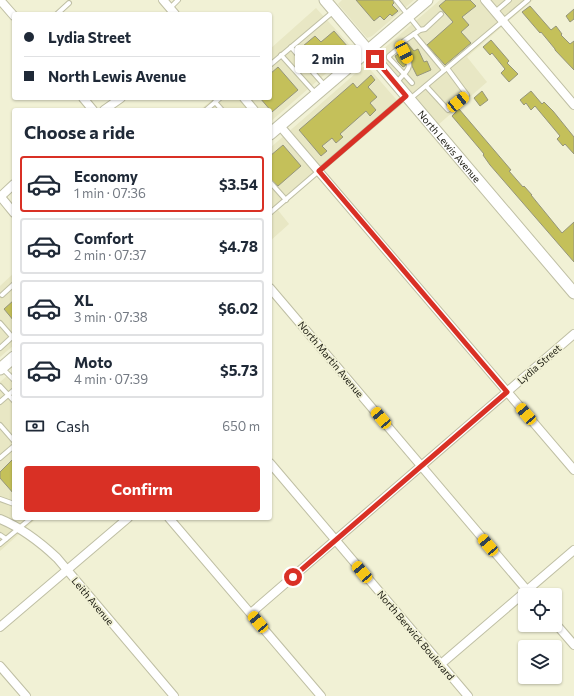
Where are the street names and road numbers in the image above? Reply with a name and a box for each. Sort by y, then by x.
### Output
street label: North Lewis Avenue [415,108,483,185]
street label: North Martin Avenue [296,319,366,399]
street label: Lydia Street [515,342,563,386]
street label: Leith Avenue [70,575,116,627]
street label: North Berwick Boulevard [375,588,457,682]

